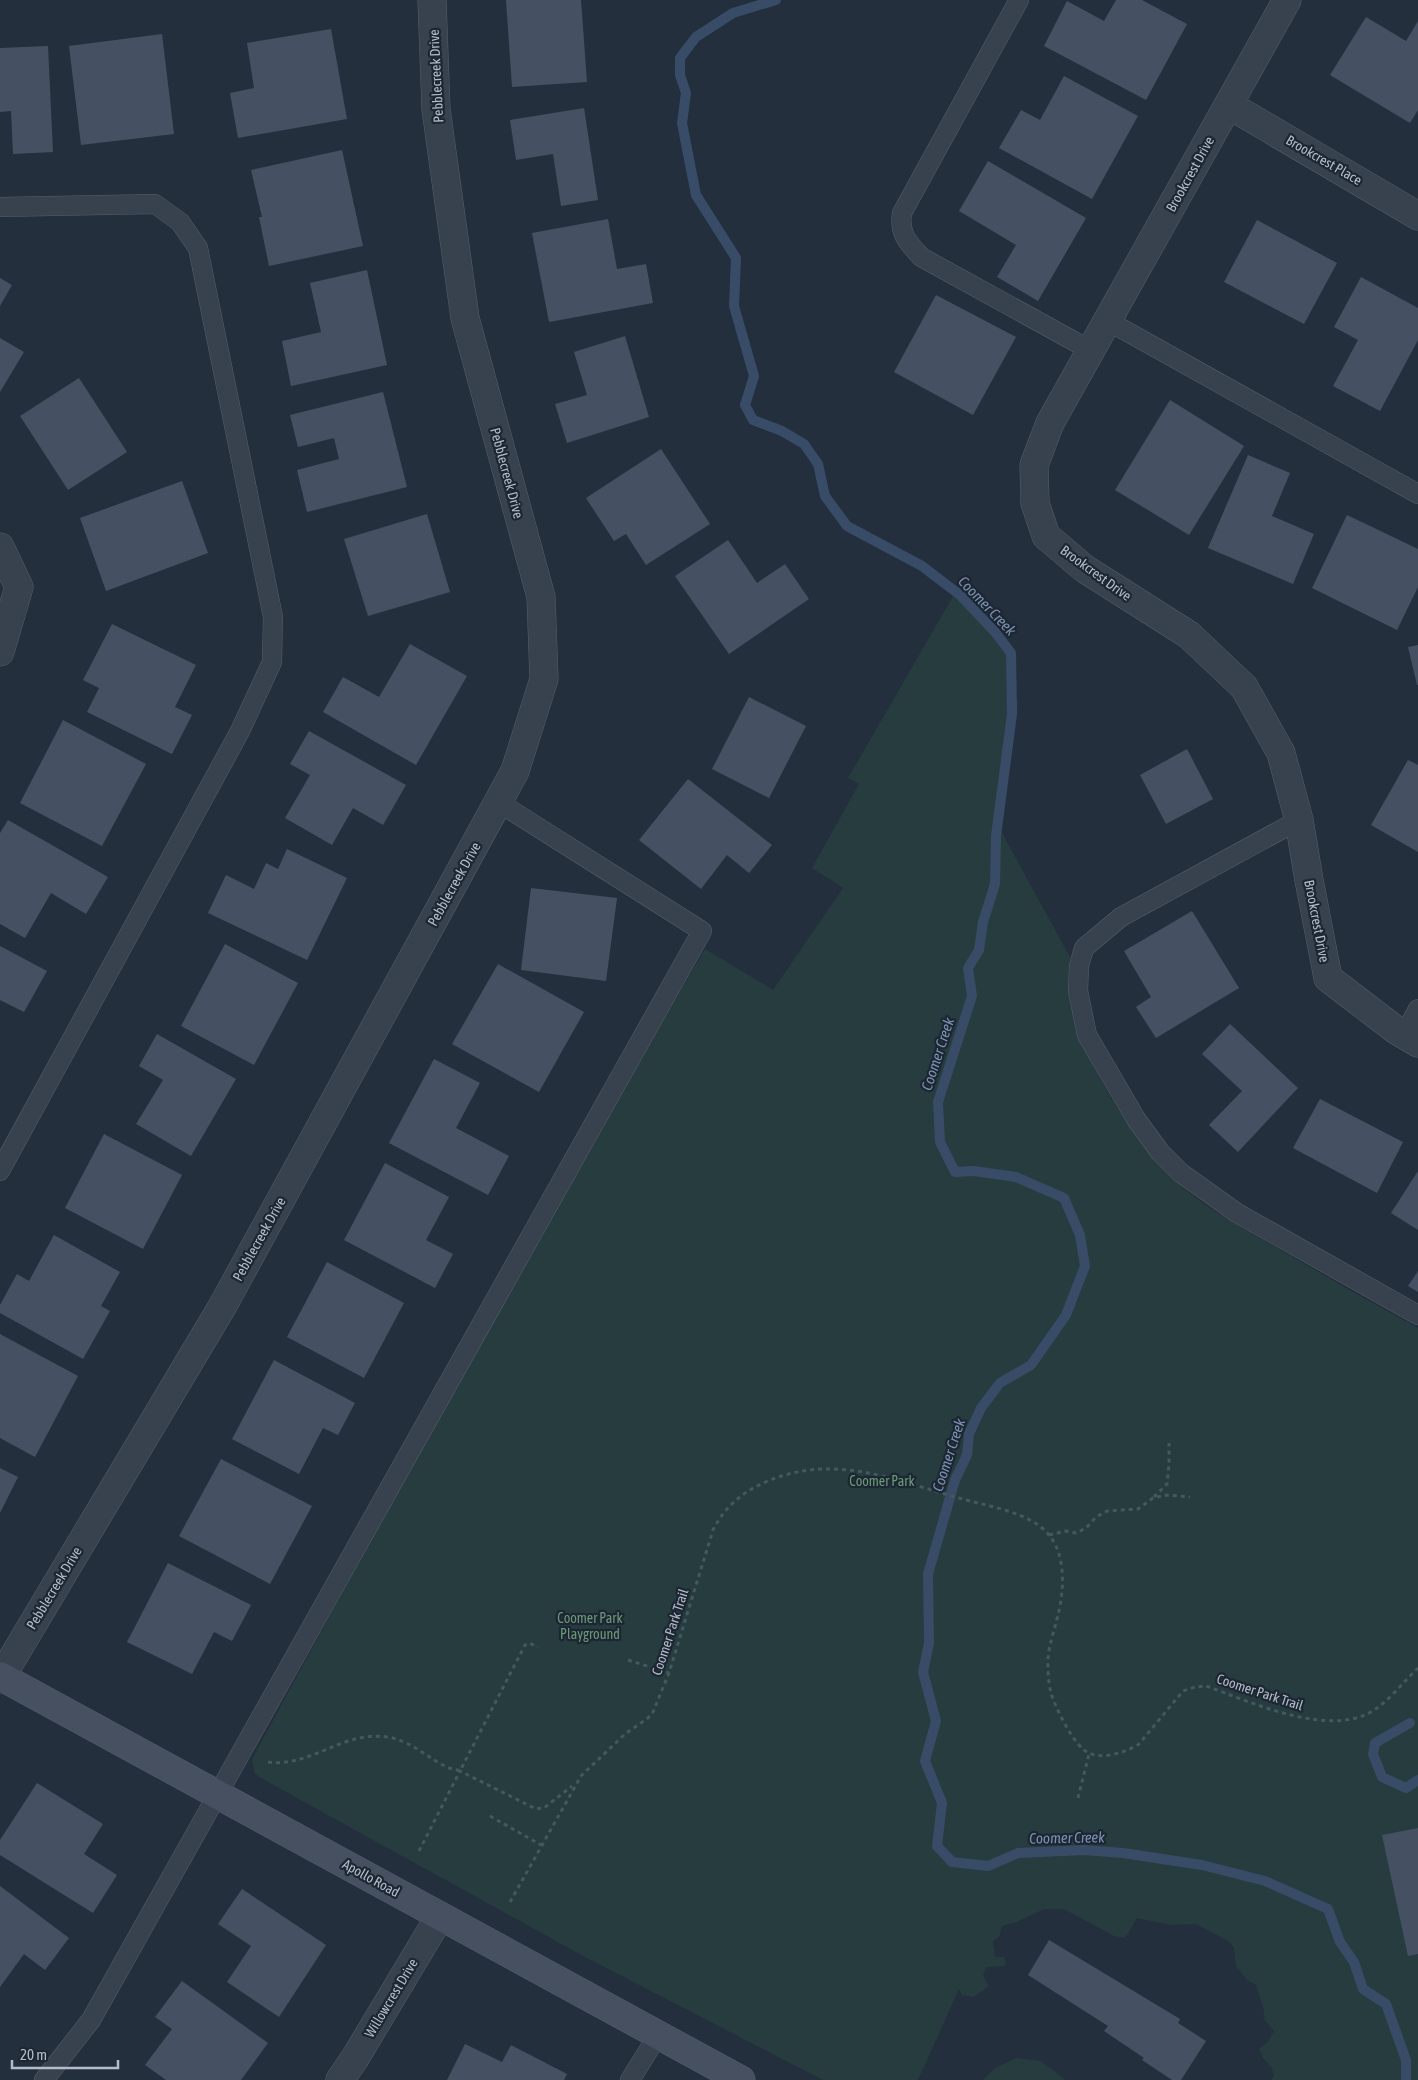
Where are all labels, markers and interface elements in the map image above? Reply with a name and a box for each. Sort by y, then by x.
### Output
street label: Pebblecreek Drive [426,29,446,123]
street label: Brookcrest Place [1283,132,1365,188]
street label: Brookcrest Drive [1163,134,1217,214]
street label: Pebblecreek Drive [487,426,527,520]
street label: Brookcrest Drive [1058,542,1134,604]
water label: Coomer Creek [955,573,1020,639]
street label: Pebblecreek Drive [424,839,484,929]
street label: Brookcrest Drive [1301,878,1333,964]
water label: Coomer Creek [918,1015,957,1092]
street label: Pebblecreek Drive [229,1194,289,1284]
water label: Coomer Creek [929,1416,968,1493]
park label: Coomer Park [849,1473,915,1489]
street label: Pebblecreek Drive [23,1544,85,1632]
street label: Coomer Park Trail [649,1587,692,1677]
park label: Coomer Park Playground [557,1610,623,1642]
street label: Coomer Park Trail [1215,1671,1305,1714]
water label: Coomer Creek [1029,1828,1105,1847]
street label: Apollo Road [340,1856,402,1900]
street label: Willowcrest Drive [361,1956,421,2040]
scale bar [12,2038,119,2070]
text: 20 m [20,2046,47,2063]

